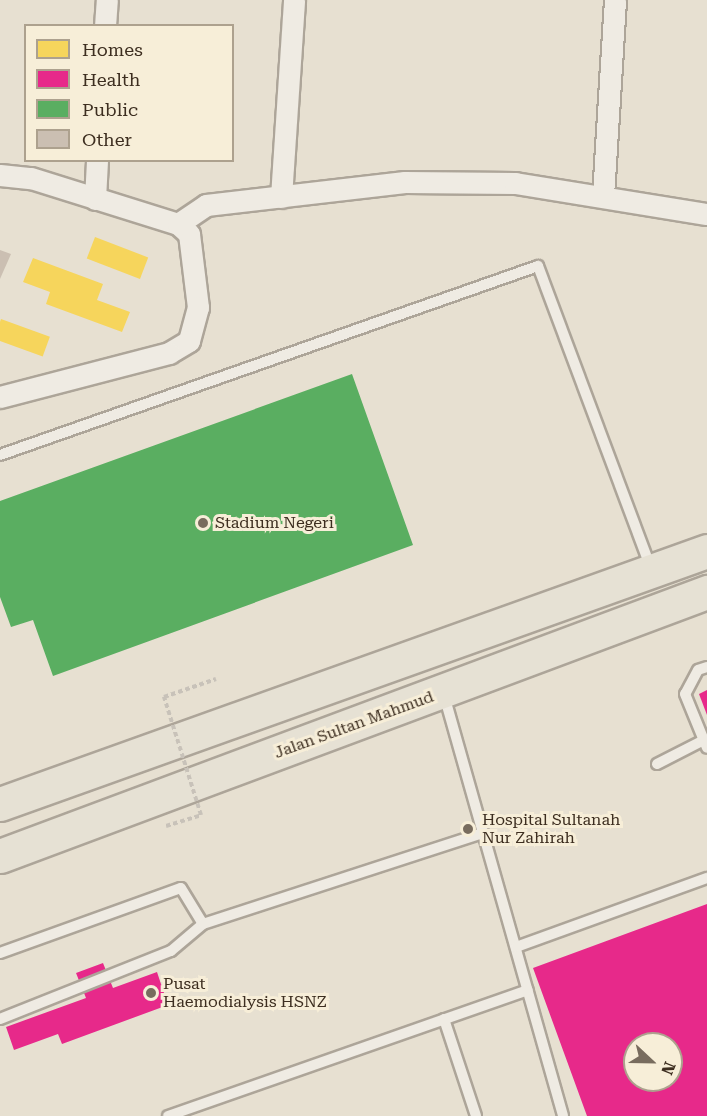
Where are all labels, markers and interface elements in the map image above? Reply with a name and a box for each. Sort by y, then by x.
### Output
legend [24,24,234,162]
text: Homes [82,39,143,60]
text: Health [82,69,140,90]
text: Public [82,99,138,120]
text: Other [82,129,132,150]
place label: Stadium Negeri [215,513,334,533]
marker: Stadium Negeri [196,516,210,530]
street label: Jalan Sultan Mahmud [272,687,436,763]
place label: Hospital Sultanah Nur Zahirah [482,810,620,848]
marker: Hospital Sultanah Nur Zahirah [459,820,477,838]
place label: Pusat Haemodialysis HSNZ [163,974,327,1012]
marker: Pusat Haemodialysis HSNZ [144,986,158,1000]
north arrow [623,1032,683,1092]
text: N [657,1059,679,1077]

